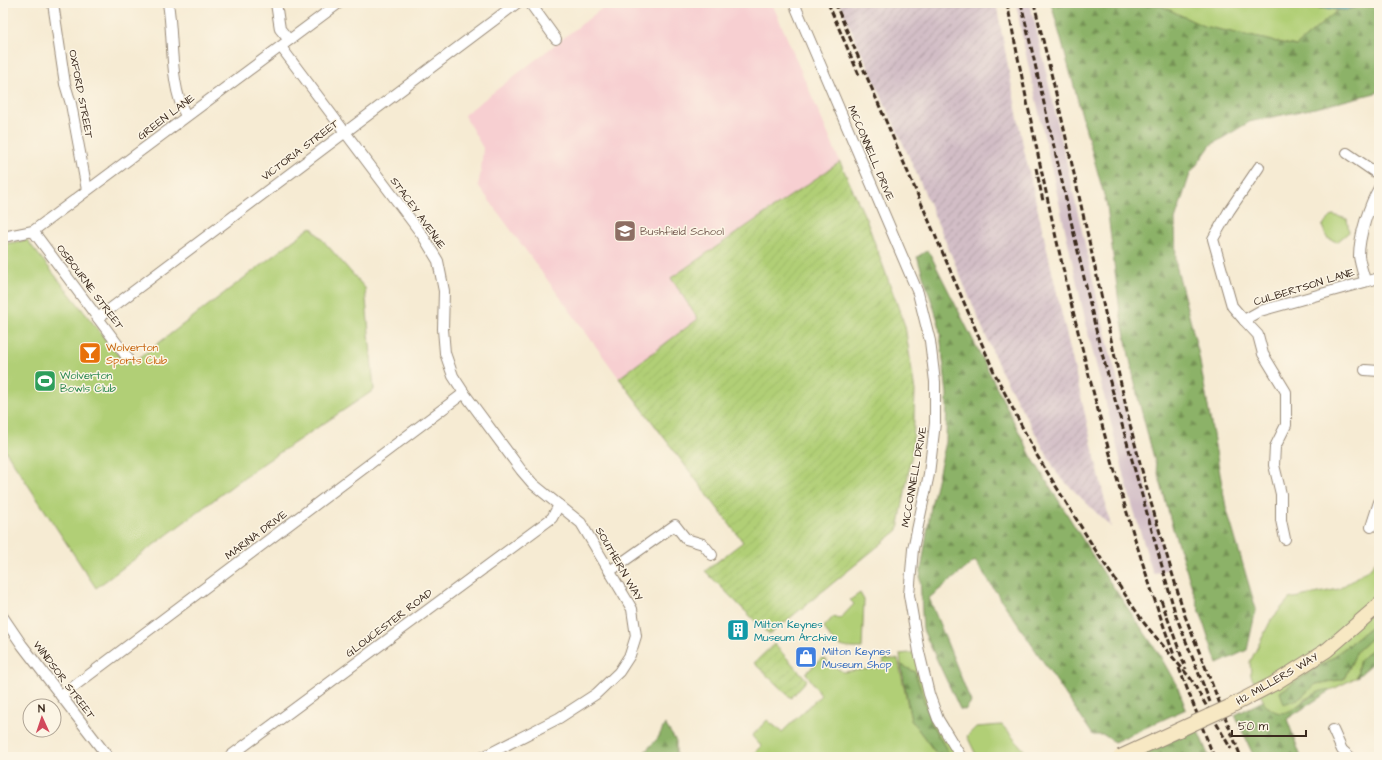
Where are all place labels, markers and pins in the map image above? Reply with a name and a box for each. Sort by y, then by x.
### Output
school or university icon: Bushfield School [612,218,638,244]
place label: Bushfield School [640,224,724,239]
bar icon: Wolverton Sports Club [77,340,103,366]
place label: Wolverton Sports Club [106,340,167,368]
sports icon: Wolverton Bowls Club [32,368,58,394]
place label: Wolverton Bowls Club [60,368,116,396]
building icon: Milton Keynes Museum Archive [725,617,751,643]
place label: Milton Keynes Museum Archive [754,617,838,645]
shop icon: Milton Keynes Museum Shop [793,644,819,670]
place label: Milton Keynes Museum Shop [822,644,892,672]

